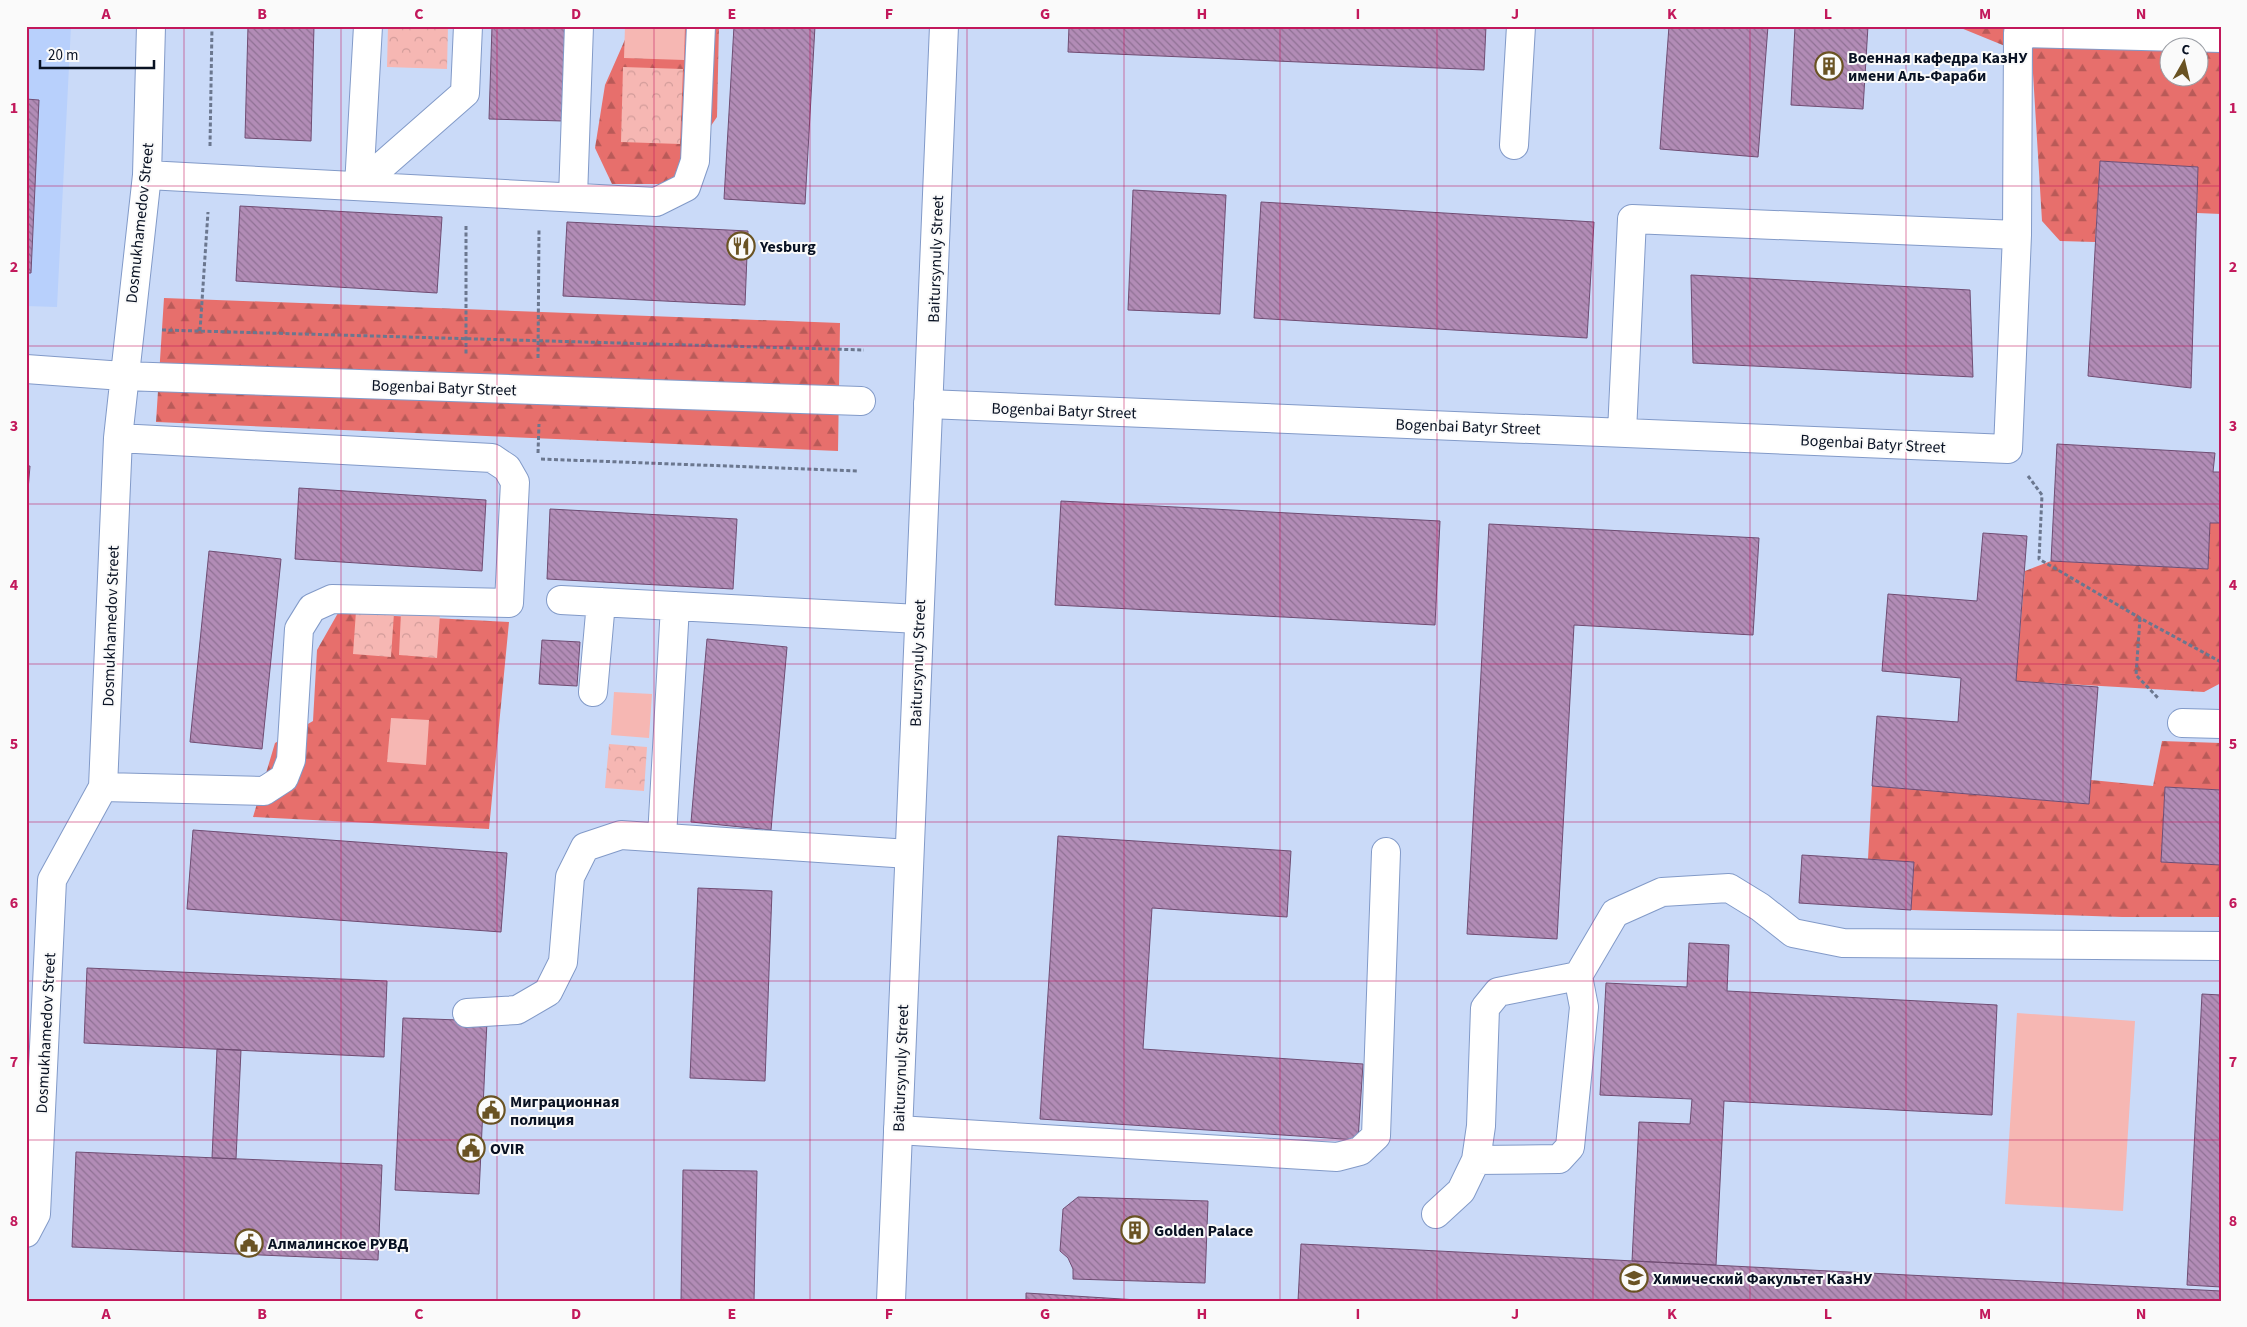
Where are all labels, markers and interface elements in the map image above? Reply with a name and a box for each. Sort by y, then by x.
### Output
text: A [100,3,111,25]
text: B [257,3,267,25]
text: C [414,3,424,25]
text: D [571,3,581,25]
text: E [728,3,736,25]
text: F [885,3,893,25]
text: G [1040,3,1050,25]
text: H [1197,3,1207,25]
text: I [1356,3,1360,25]
text: J [1511,3,1519,25]
text: K [1667,3,1677,25]
text: L [1824,3,1832,25]
text: M [1979,3,1991,25]
text: N [2136,3,2146,25]
scale bar [40,38,154,70]
north arrow [2160,38,2210,88]
text: С [2180,40,2191,61]
text: 20 m [48,45,78,66]
place label: Военная кафедра КазНУ имени Аль-Фараби [1848,47,2027,87]
building icon: Военная кафедра КазНУ имени Аль-Фараби [1814,51,1844,81]
text: 1 [10,97,18,119]
text: 1 [2229,97,2237,119]
street label: Dosmukhamedov Street [121,141,159,304]
street label: Baitursynuly Street [923,194,949,323]
restaurant icon: Yesburg [726,231,756,261]
place label: Yesburg [759,236,816,258]
text: 2 [10,256,18,278]
text: 2 [2229,256,2237,278]
street label: Bogenbai Batyr Street [371,374,518,402]
street label: Bogenbai Batyr Street [991,397,1138,425]
street label: Bogenbai Batyr Street [1395,413,1542,441]
text: 3 [10,415,18,437]
text: 3 [2229,415,2237,437]
street label: Bogenbai Batyr Street [1800,429,1947,459]
street label: Dosmukhamedov Street [97,544,125,707]
text: 4 [10,574,19,596]
text: 4 [2229,574,2238,596]
street label: Baitursynuly Street [905,598,931,727]
text: 5 [10,733,18,755]
text: 5 [2229,733,2237,755]
text: 6 [10,892,18,914]
text: 6 [2229,892,2237,914]
street label: Dosmukhamedov Street [31,951,61,1114]
street label: Baitursynuly Street [888,1003,914,1132]
text: 7 [10,1051,18,1073]
text: 7 [2229,1051,2237,1073]
place label: Миграционная полиция [510,1091,619,1131]
public building icon: Миграционная полиция [476,1095,506,1125]
public building icon: OVIR [456,1133,486,1163]
place label: OVIR [490,1138,524,1160]
text: 8 [10,1210,18,1232]
text: 8 [2229,1210,2237,1232]
building icon: Golden Palace [1120,1215,1150,1245]
place label: Golden Palace [1154,1220,1253,1242]
public building icon: Алмалинское РУВД [234,1228,264,1258]
place label: Алмалинское РУВД [267,1233,408,1255]
school or university icon: Химический Факультет КазНУ [1619,1263,1649,1293]
place label: Химический Факультет КазНУ [1653,1268,1872,1290]
text: A [100,1303,111,1325]
text: B [257,1303,267,1325]
text: C [414,1303,424,1325]
text: D [571,1303,581,1325]
text: E [728,1303,736,1325]
text: F [885,1303,893,1325]
text: G [1040,1303,1050,1325]
text: H [1197,1303,1207,1325]
text: I [1356,1303,1360,1325]
text: J [1511,1303,1519,1325]
text: K [1667,1303,1677,1325]
text: L [1824,1303,1832,1325]
text: M [1979,1303,1991,1325]
text: N [2136,1303,2146,1325]

